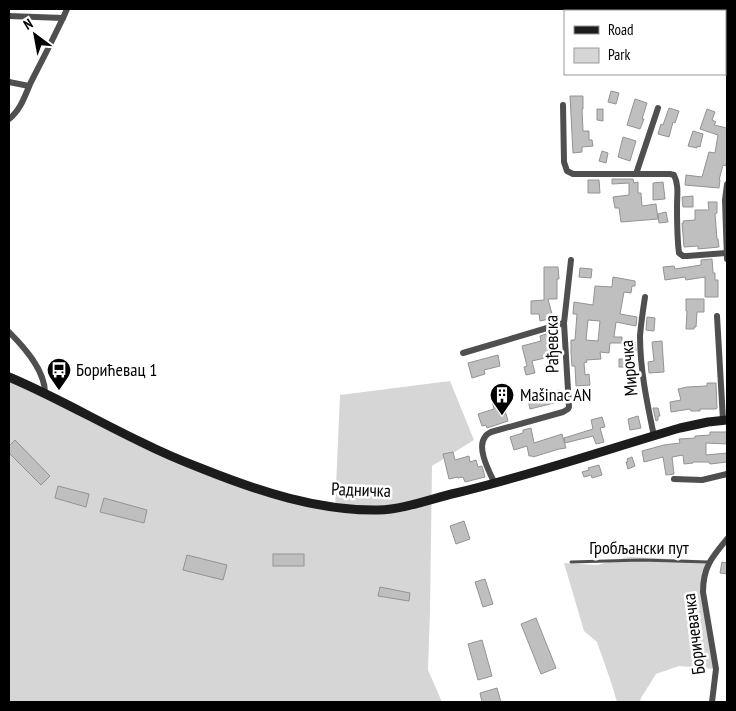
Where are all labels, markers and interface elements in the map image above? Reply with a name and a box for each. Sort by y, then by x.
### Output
north arrow [10,10,60,60]
legend [564,10,726,75]
text: N [20,14,36,34]
text: Road [608,20,634,39]
text: Park [608,45,630,64]
street label: Рађевска [539,315,564,373]
street label: Мирочка [615,339,642,397]
bus stop icon: Борићевац 1 [46,357,72,391]
place label: Борићевац 1 [76,358,157,381]
building icon: Mašinac AN [489,382,515,416]
place label: Mašinac AN [520,383,591,406]
street label: Радничка [331,477,391,502]
street label: Гробљански пут [589,536,689,559]
street label: Боричевачка [677,592,710,676]

